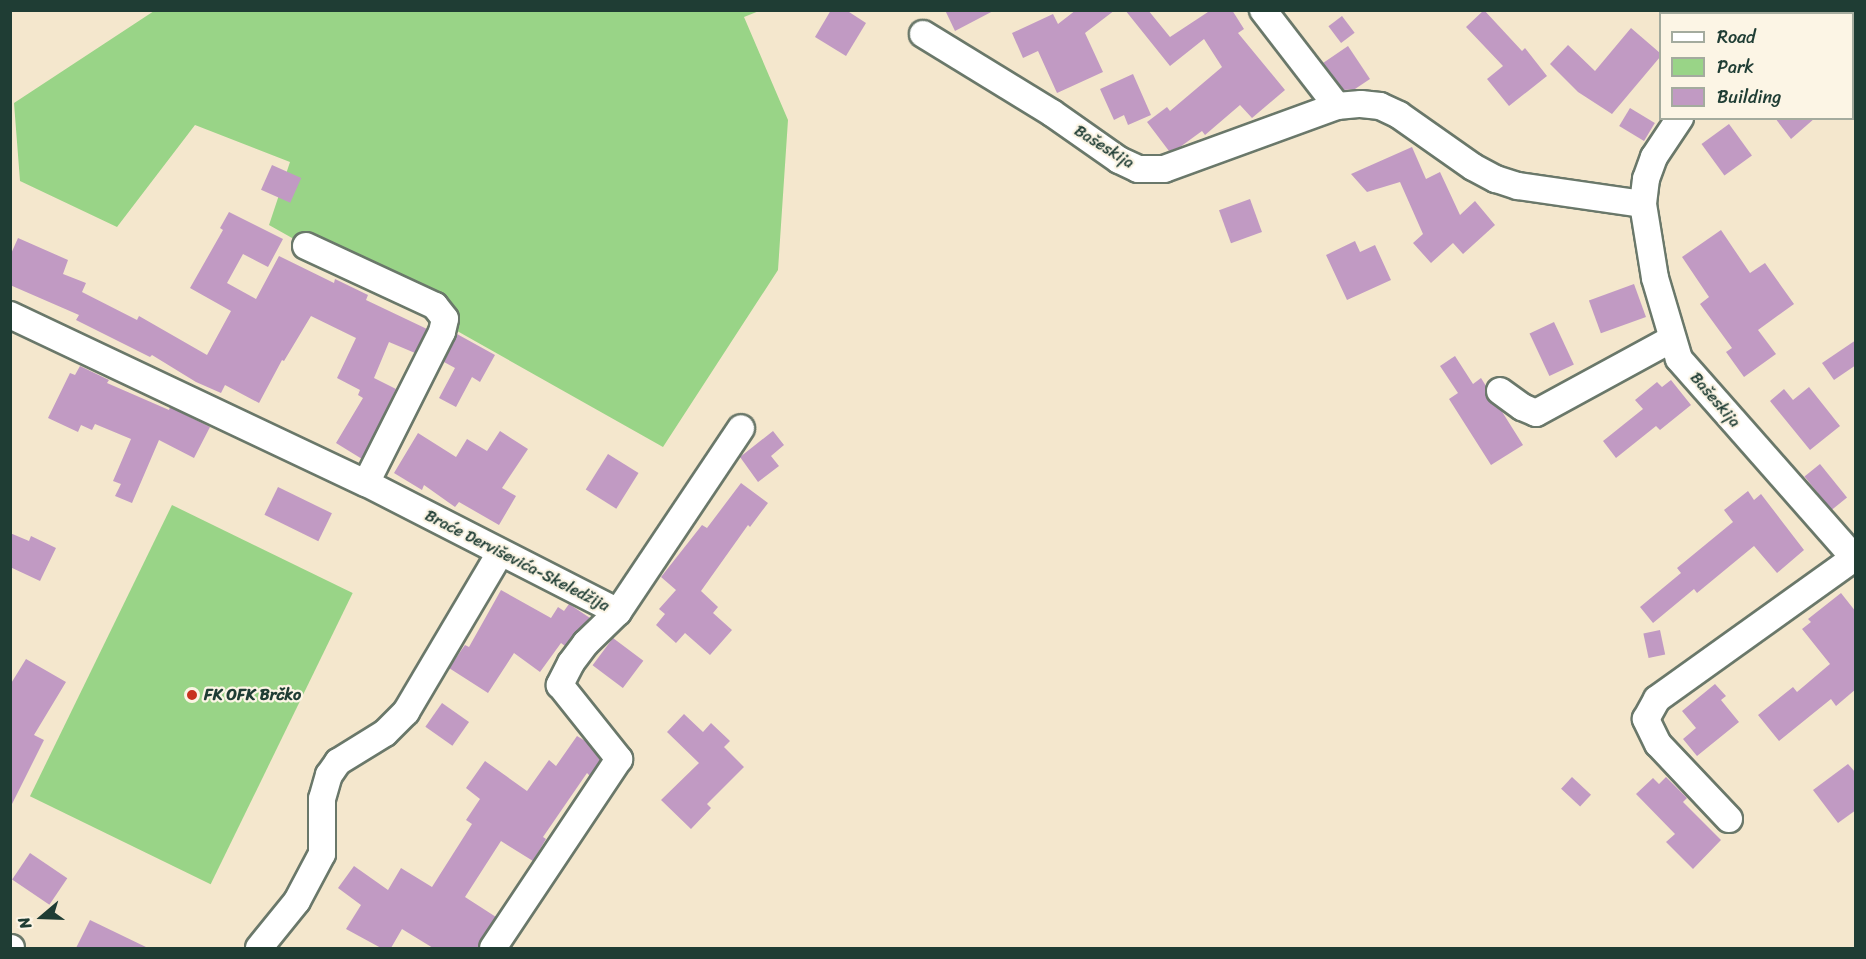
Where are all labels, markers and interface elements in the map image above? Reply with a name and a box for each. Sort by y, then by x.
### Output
legend [1659,12,1854,120]
text: Road [1717,21,1756,53]
text: Park [1717,51,1754,83]
text: Building [1717,81,1781,113]
street label: Bašeskija [1071,121,1137,173]
street label: Bašeskija [1686,369,1744,431]
street label: Braće Derviševića-Skeledžija [422,506,612,616]
place label: FK OFK Brčko [204,685,301,705]
marker: FK OFK Brčko [185,688,199,702]
north arrow [12,887,72,947]
text: N [9,913,40,933]

